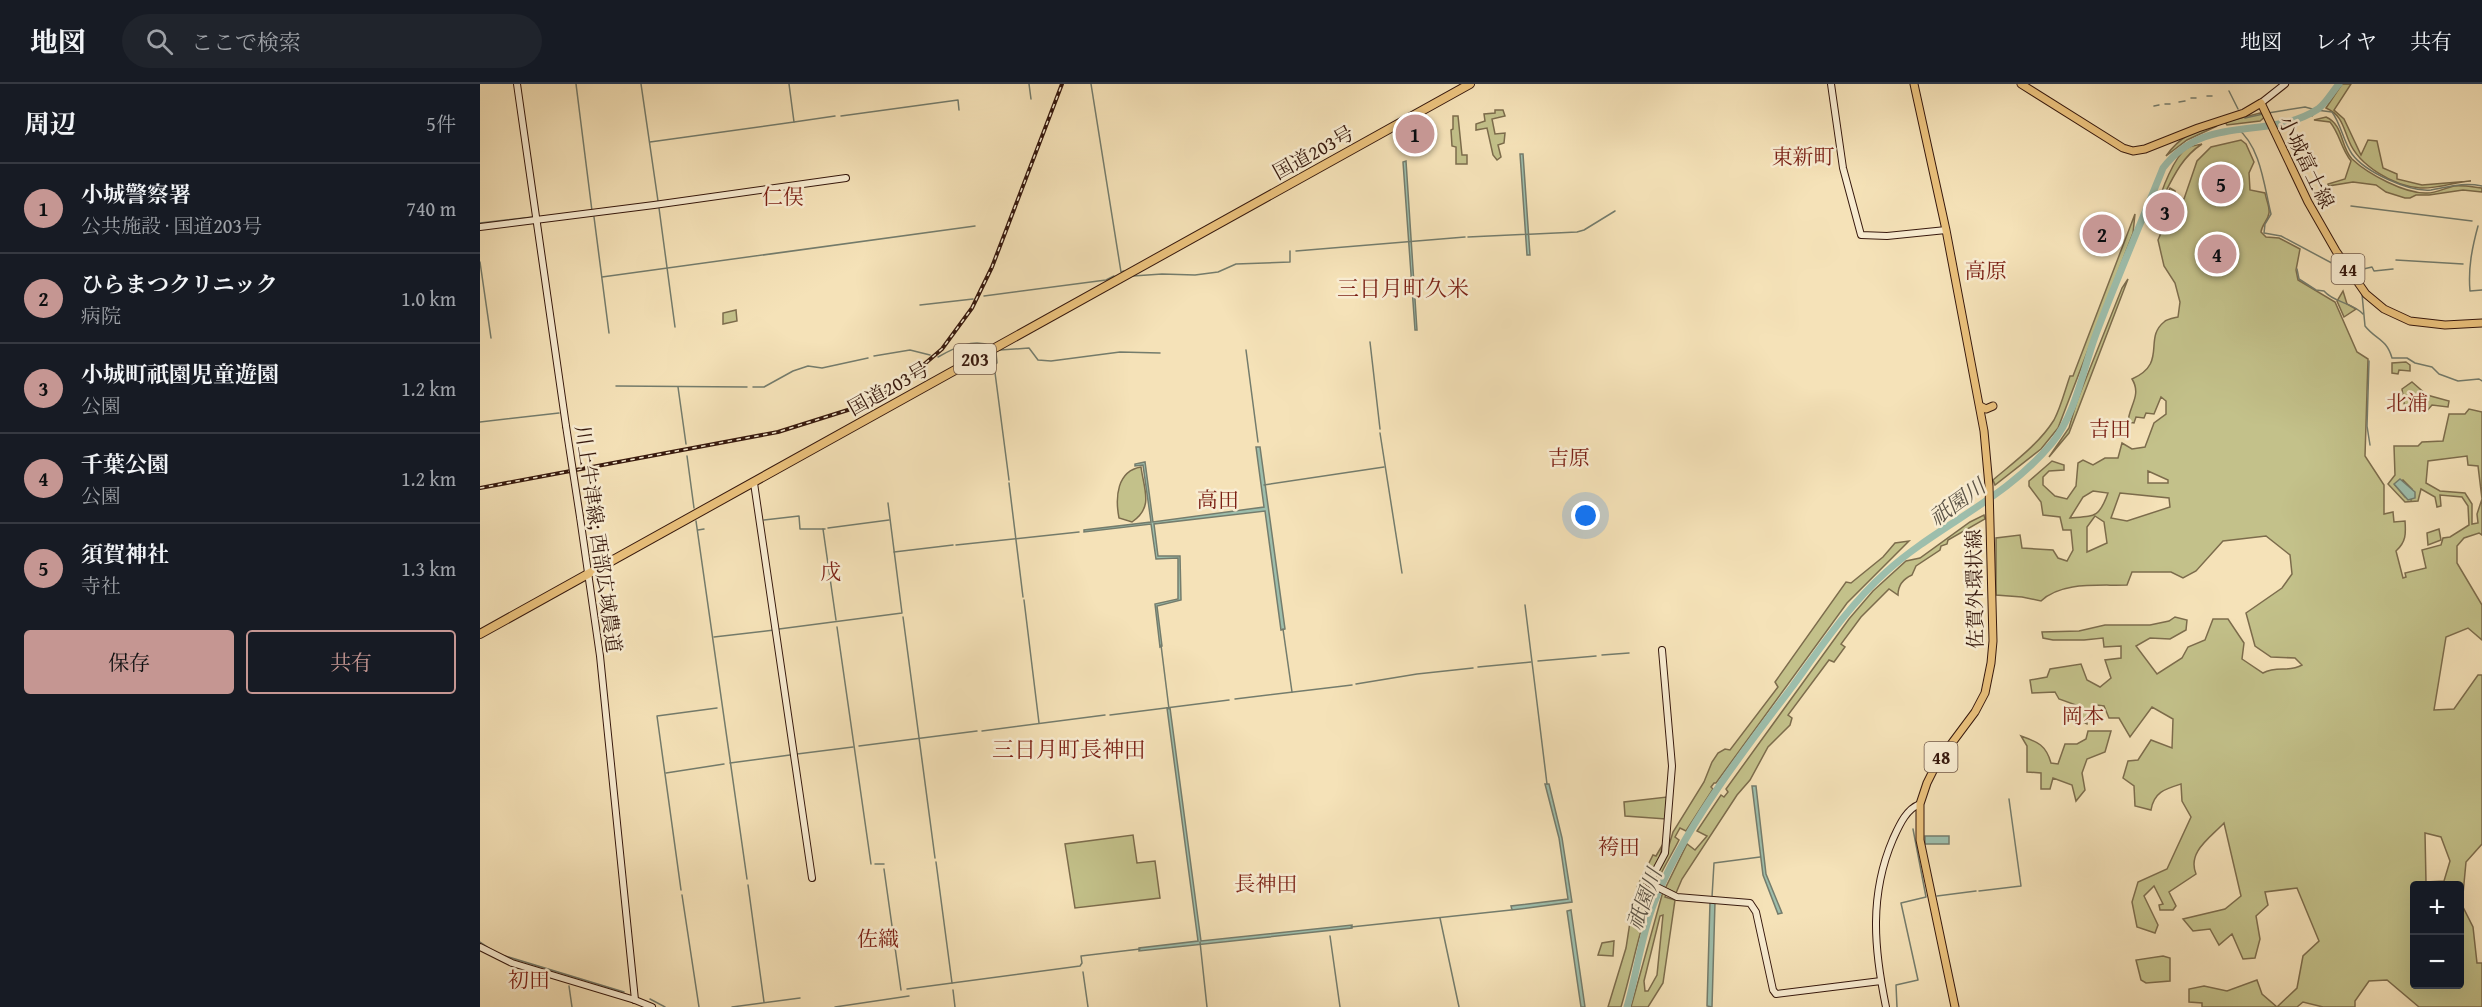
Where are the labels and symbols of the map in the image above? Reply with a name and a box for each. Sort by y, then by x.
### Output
street label: 小城富士線 [2272,111,2342,213]
pin: 1 [1396,112,1434,156]
street label: 国道203号 [1267,118,1359,186]
district label: 東新町 [1772,141,1835,172]
pin: 5 [2202,162,2240,206]
district label: 仁俣 [762,181,804,212]
pin: 3 [2146,190,2184,234]
pin: 2 [2082,212,2122,256]
pin: 4 [2198,232,2236,276]
road number: 44 [2332,254,2364,284]
district label: 高原 [1965,255,2007,286]
district label: 三日月町久米 [1337,272,1469,304]
road number: 203 [954,344,996,374]
street label: 国道203号 [842,354,934,422]
district label: 北浦 [2386,387,2428,418]
district label: 吉田 [2089,413,2131,444]
street label: 川上牛津線; 西部広域農道 [569,423,629,655]
district label: 吉原 [1548,442,1590,473]
water label: 祇園川 [1922,470,1993,533]
district label: 高田 [1197,484,1239,515]
your location [1571,501,1600,530]
street label: 佐賀外環状線 [1958,529,1990,649]
district label: 戊 [821,556,842,587]
district label: 岡本 [2062,700,2104,731]
district label: 三日月町長神田 [992,733,1146,765]
road number: 48 [1924,742,1958,772]
district label: 袴田 [1598,831,1640,862]
water label: 祇園川 [1619,862,1670,934]
district label: 長神田 [1235,868,1298,899]
district label: 佐織 [857,923,899,954]
district label: 初田 [508,964,550,995]

